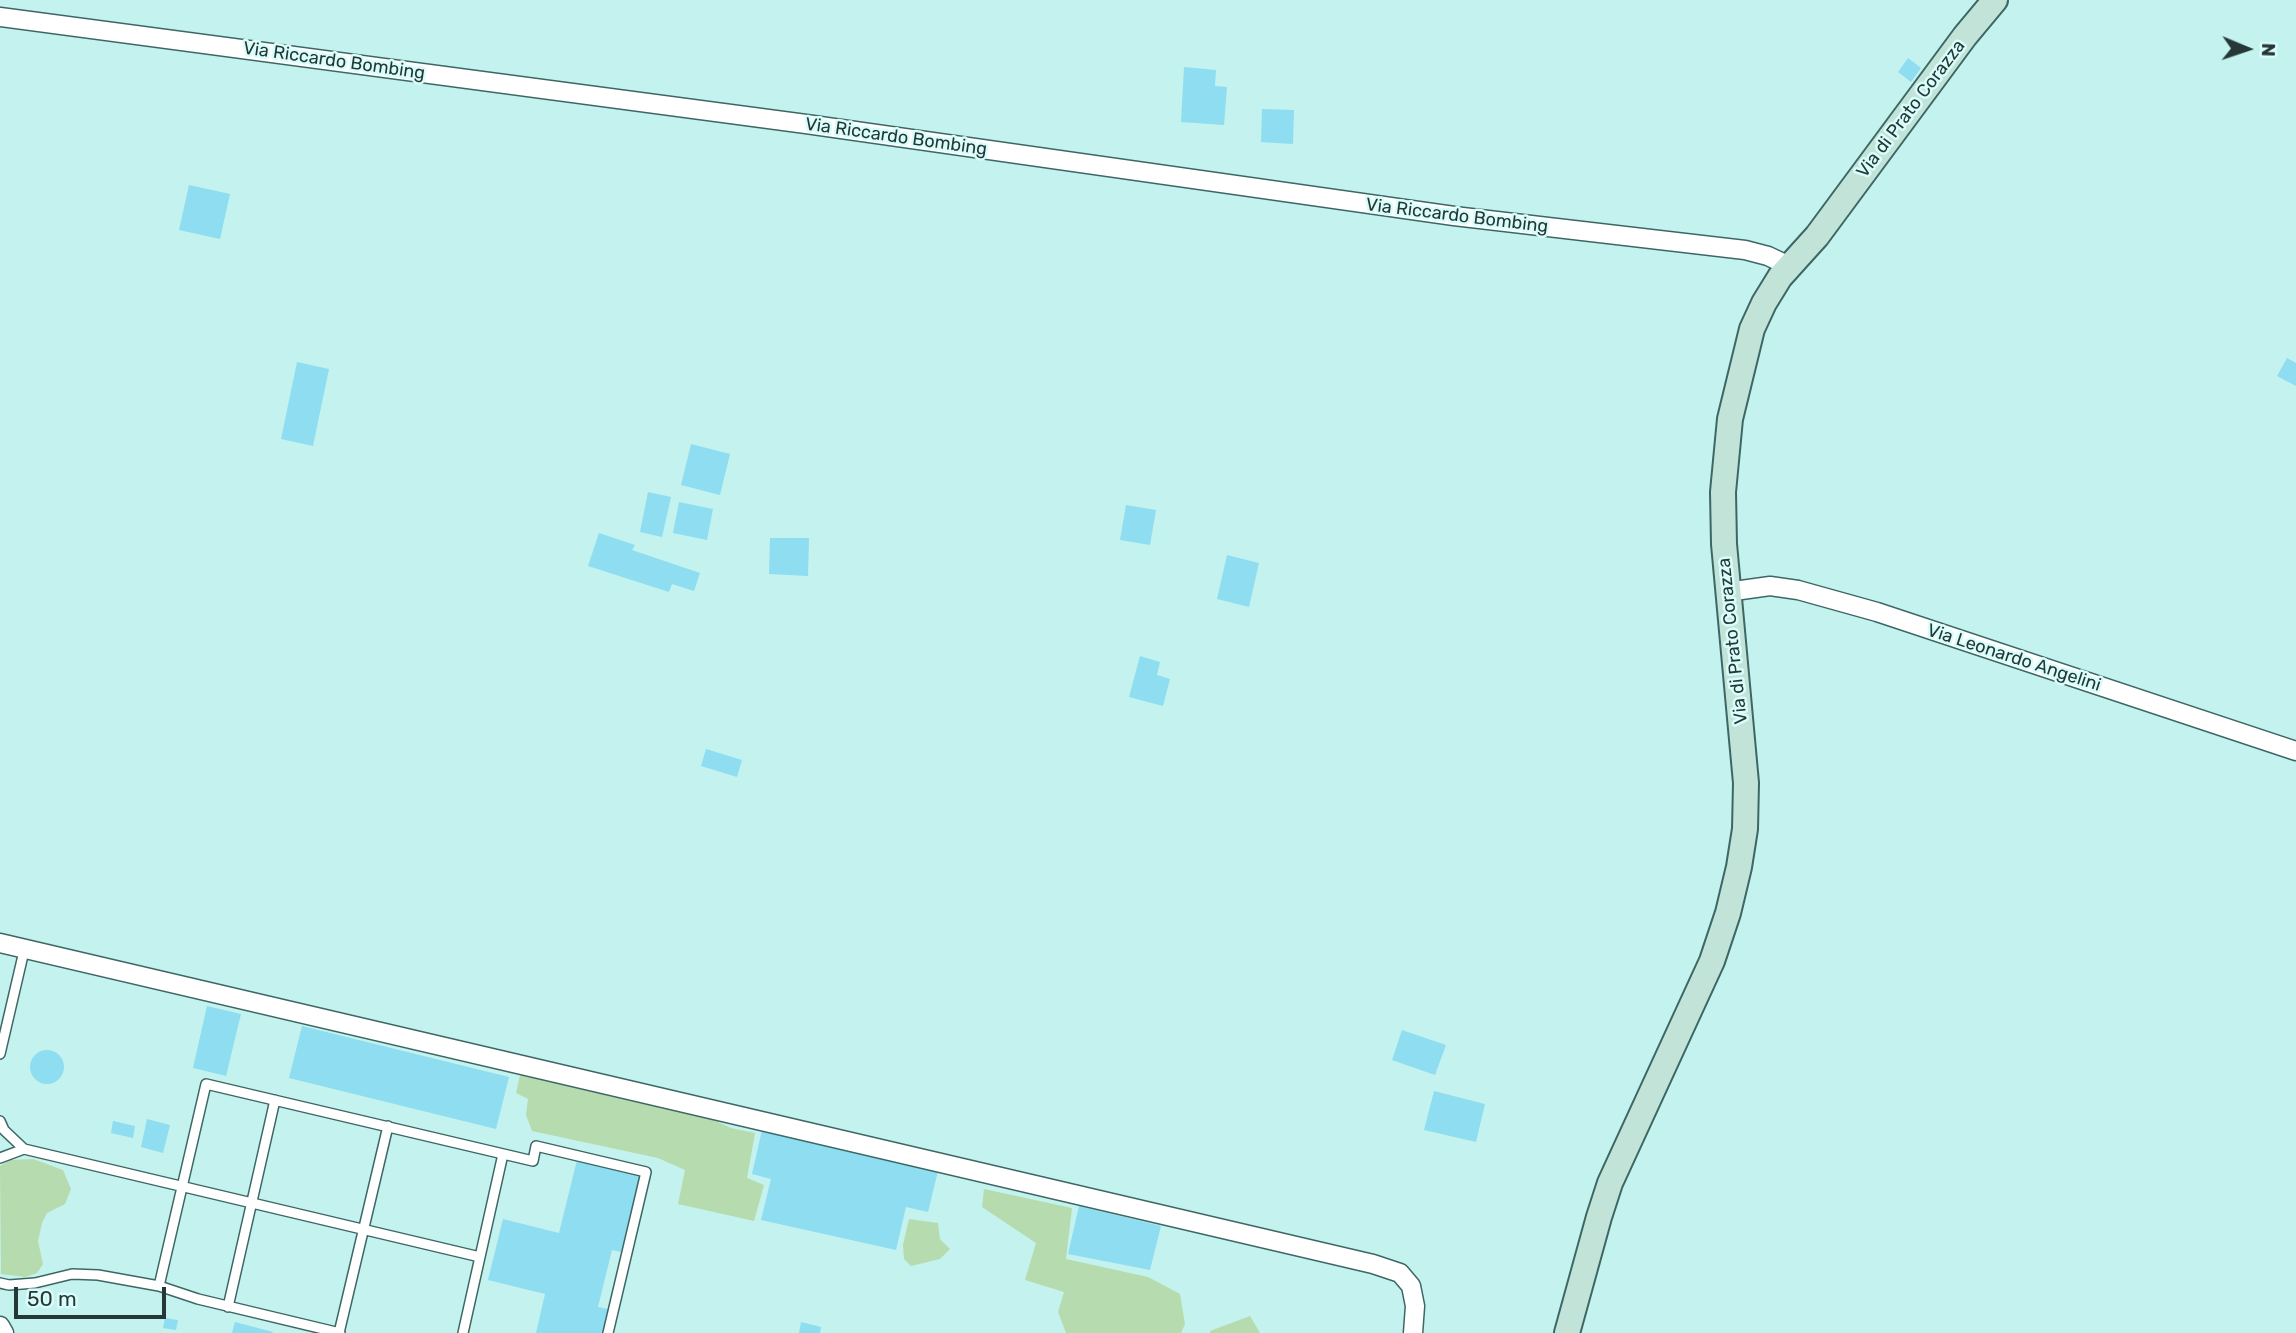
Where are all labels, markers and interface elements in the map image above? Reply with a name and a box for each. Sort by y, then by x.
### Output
north arrow [2212,14,2282,84]
street label: Via di Prato Corazza [1852,36,1970,182]
street label: Via Riccardo Bombing [242,38,426,84]
text: N [2257,43,2280,57]
street label: Via Riccardo Bombing [804,114,988,160]
street label: Via Riccardo Bombing [1365,194,1549,238]
street label: Via di Prato Corazza [1714,557,1752,725]
street label: Via Leonardo Angelini [1924,620,2104,696]
scale bar [18,1274,170,1318]
text: 50 m [27,1286,77,1311]

